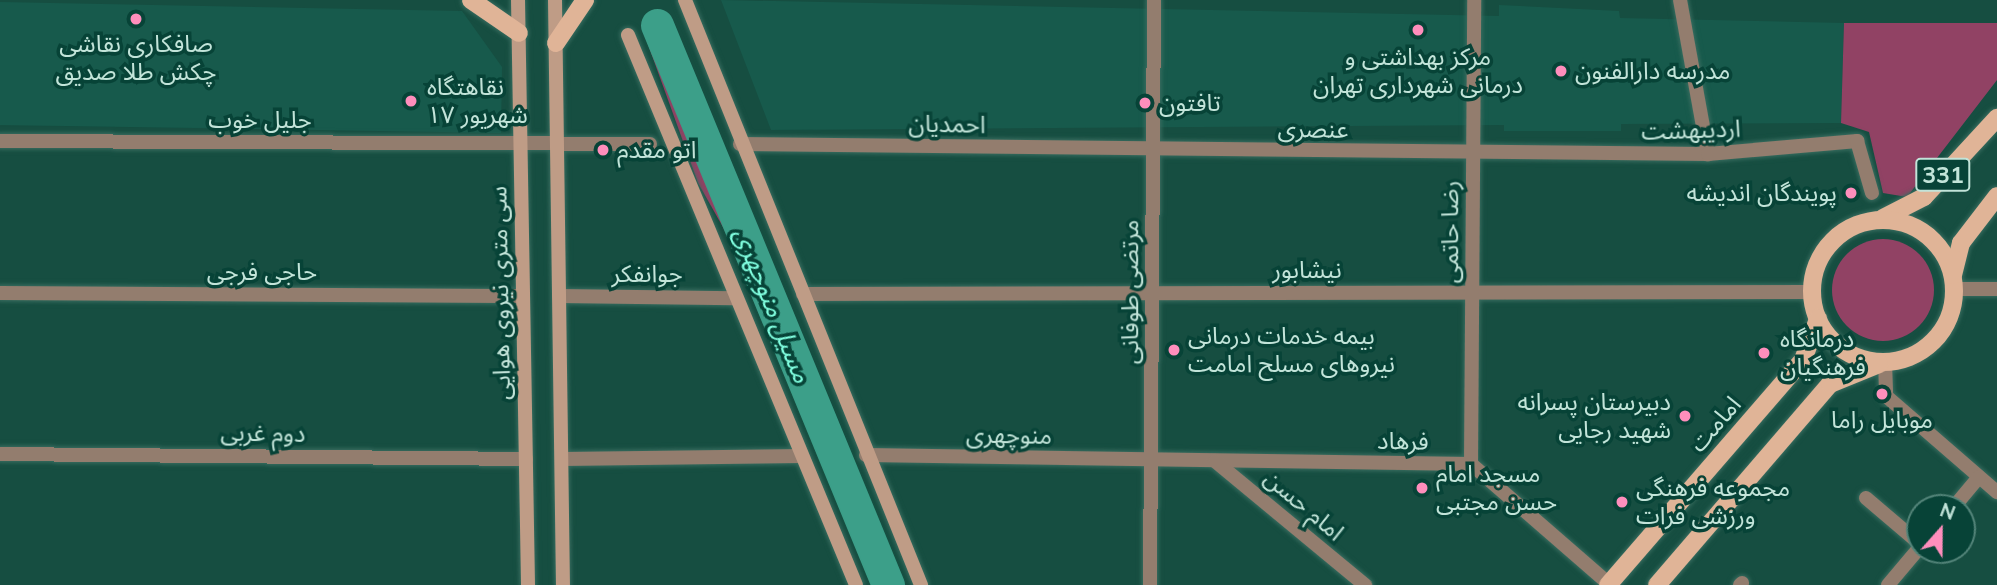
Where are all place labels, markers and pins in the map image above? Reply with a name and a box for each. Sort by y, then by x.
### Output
marker: صافکاری نقاشی چکش طلا صدیق [128,11,144,27]
marker: مرکز بهداشتی و درمانی شهرداری تهران [1408,20,1428,40]
place label: صافکاری نقاشی چکش طلا صدیق [56,30,216,86]
place label: مرکز بهداشتی و درمانی شهرداری تهران [1313,43,1523,99]
place label: مدرسه دارالفنون [1575,57,1730,85]
marker: مدرسه دارالفنون [1553,63,1569,79]
place label: نقاهتگاه ۱۷ شهریور [427,73,528,129]
place label: تافتون [1159,89,1221,117]
marker: نقاهتگاه ۱۷ شهریور [401,91,421,111]
marker: تافتون [1137,95,1153,111]
place label: اتو مقدم [617,136,696,164]
marker: اتو مقدم [595,142,611,158]
place label: پویندگان اندیشه [1687,179,1837,207]
marker: پویندگان اندیشه [1843,185,1859,201]
place label: بیمه خدمات درمانی نیروهای مسلح امامت [1188,322,1395,378]
place label: درمانگاه فرهنگیان [1780,325,1866,381]
marker: بیمه خدمات درمانی نیروهای مسلح امامت [1166,342,1182,358]
marker: درمانگاه فرهنگیان [1754,343,1774,363]
marker: موبایل راما [1874,386,1890,402]
place label: دبیرستان پسرانه شهید رجایی [1518,388,1671,444]
place label: موبایل راما [1831,406,1933,434]
marker: دبیرستان پسرانه شهید رجایی [1677,408,1693,424]
place label: مسجد امام حسن مجتبی [1436,460,1557,516]
place label: مجموعه فرهنگی ورزشی فرات [1636,474,1790,530]
marker: مسجد امام حسن مجتبی [1414,480,1430,496]
marker: مجموعه فرهنگی ورزشی فرات [1614,494,1630,510]

